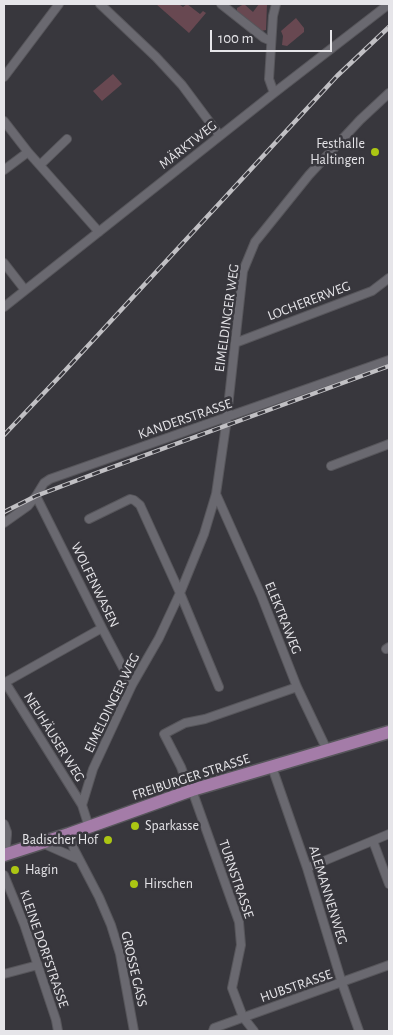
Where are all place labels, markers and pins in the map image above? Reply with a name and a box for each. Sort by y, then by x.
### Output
place label: Festhalle Haltingen [310,136,365,168]
marker: Festhalle Haltingen [369,146,381,158]
place label: Sparkasse [145,818,199,834]
marker: Sparkasse [129,820,141,832]
place label: Badischer Hof [22,832,98,848]
marker: Badischer Hof [102,834,114,846]
place label: Hagin [25,862,58,878]
marker: Hagin [9,864,21,876]
place label: Hirschen [144,876,193,892]
marker: Hirschen [128,878,140,890]

